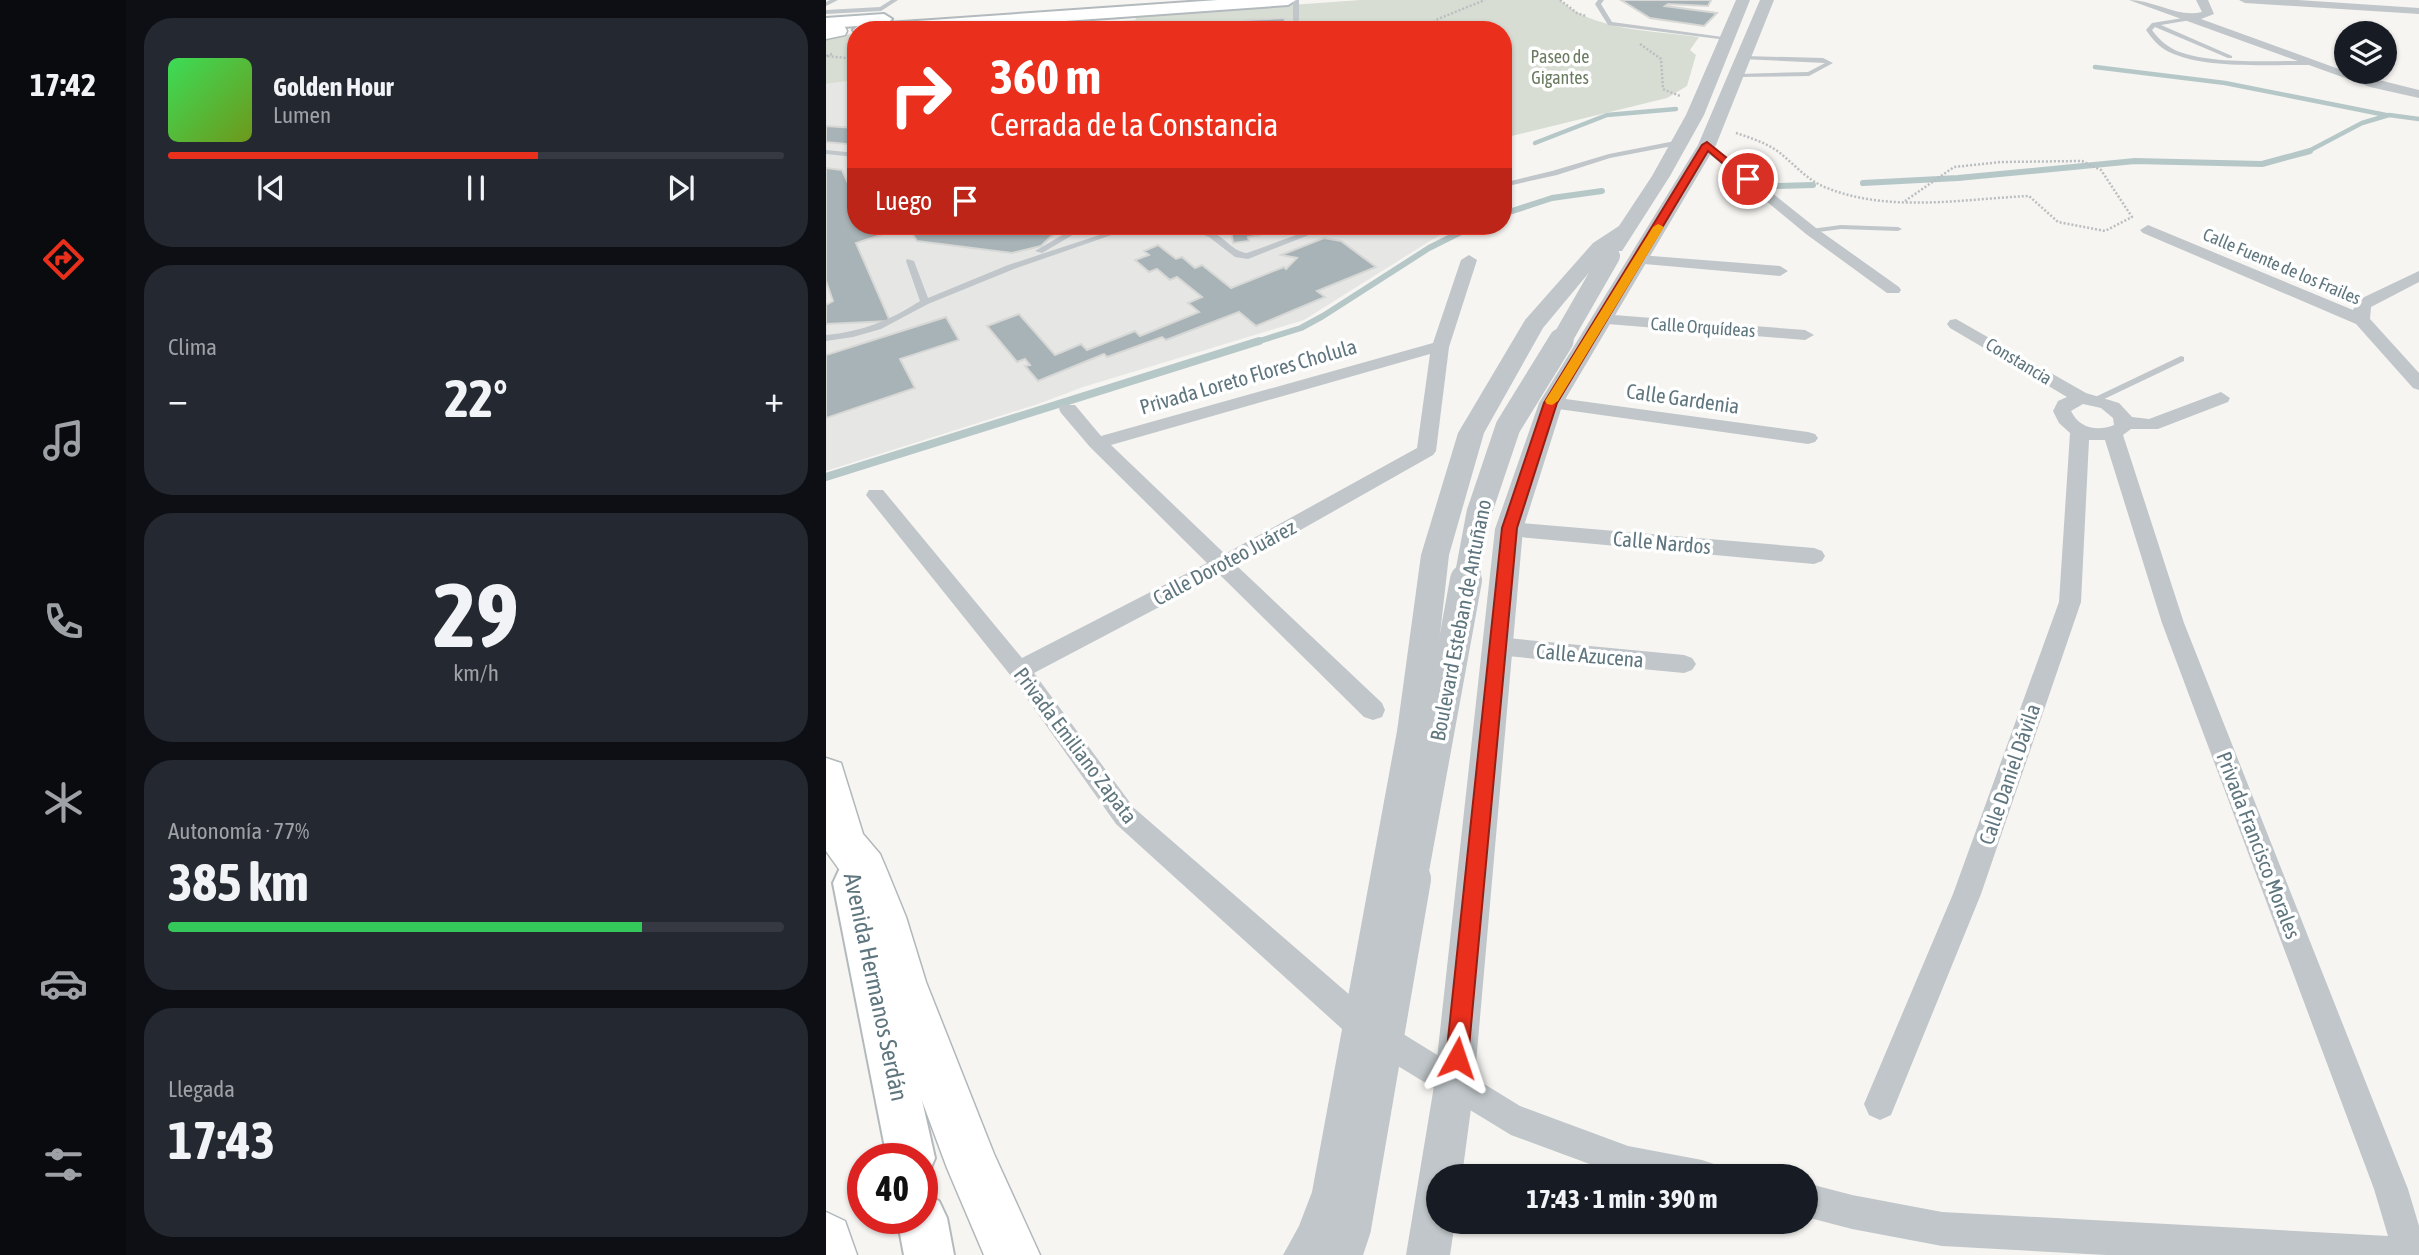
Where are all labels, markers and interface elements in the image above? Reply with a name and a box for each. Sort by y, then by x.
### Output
map controls [2334,21,2397,84]
button: layers [2334,21,2397,84]
park label: Paseo de Gigantes [1531,46,1589,88]
text: 360 m [990,48,1101,104]
icon: right [875,49,966,140]
text: 17:42 [30,66,96,103]
text: Golden Hour [273,72,393,102]
text: Lumen [273,102,331,128]
text: Cerrada de la Constancia [990,106,1278,143]
pin [1718,149,1778,209]
icon: arrive [1729,160,1767,198]
icon: previous [252,169,290,207]
icon: pause [457,169,495,207]
icon: next [662,169,700,207]
icon: arrive [946,182,984,220]
text: Luego [875,186,932,216]
street label: Calle Fuente de los Frailes [2200,223,2364,309]
icon: directions [39,235,88,284]
street label: Calle Orquídeas [1650,313,1756,341]
street label: Privada Loreto Flores Cholula [1137,333,1359,419]
street label: Constancia [1982,333,2056,389]
text: Clima [168,334,217,360]
text: 22° [444,368,508,428]
text: − [168,377,188,420]
text: + [764,377,784,420]
street label: Calle Gardenia [1625,378,1741,418]
icon: music [39,416,88,465]
street label: Boulevard Esteban de Antuñano [1425,497,1495,743]
street label: Calle Doroteo Juárez [1149,514,1300,610]
street label: Calle Nardos [1612,526,1712,558]
text: 29 [433,562,519,666]
icon: phone [39,597,88,646]
street label: Calle Azucena [1535,638,1645,672]
text: km/h [453,660,499,686]
street label: Privada Emiliano Zapata [1010,662,1142,828]
street label: Calle Daniel Dávila [1974,700,2044,848]
street label: Privada Francisco Morales [2212,748,2306,942]
icon: climate [39,778,88,827]
text: Autonomía · 77% [168,818,309,844]
text: 385 km [168,852,309,912]
street label: Avenida Hermanos Serdán [839,870,913,1104]
icon: car [39,959,88,1008]
position arrow [1420,1021,1494,1095]
text: Llegada [168,1076,235,1102]
text: 17:43 [168,1110,275,1170]
icon: filters [39,1140,88,1189]
speed limit sign: 40 [847,1143,938,1234]
text: 17:43 · 1 min · 390 m [1527,1184,1717,1214]

